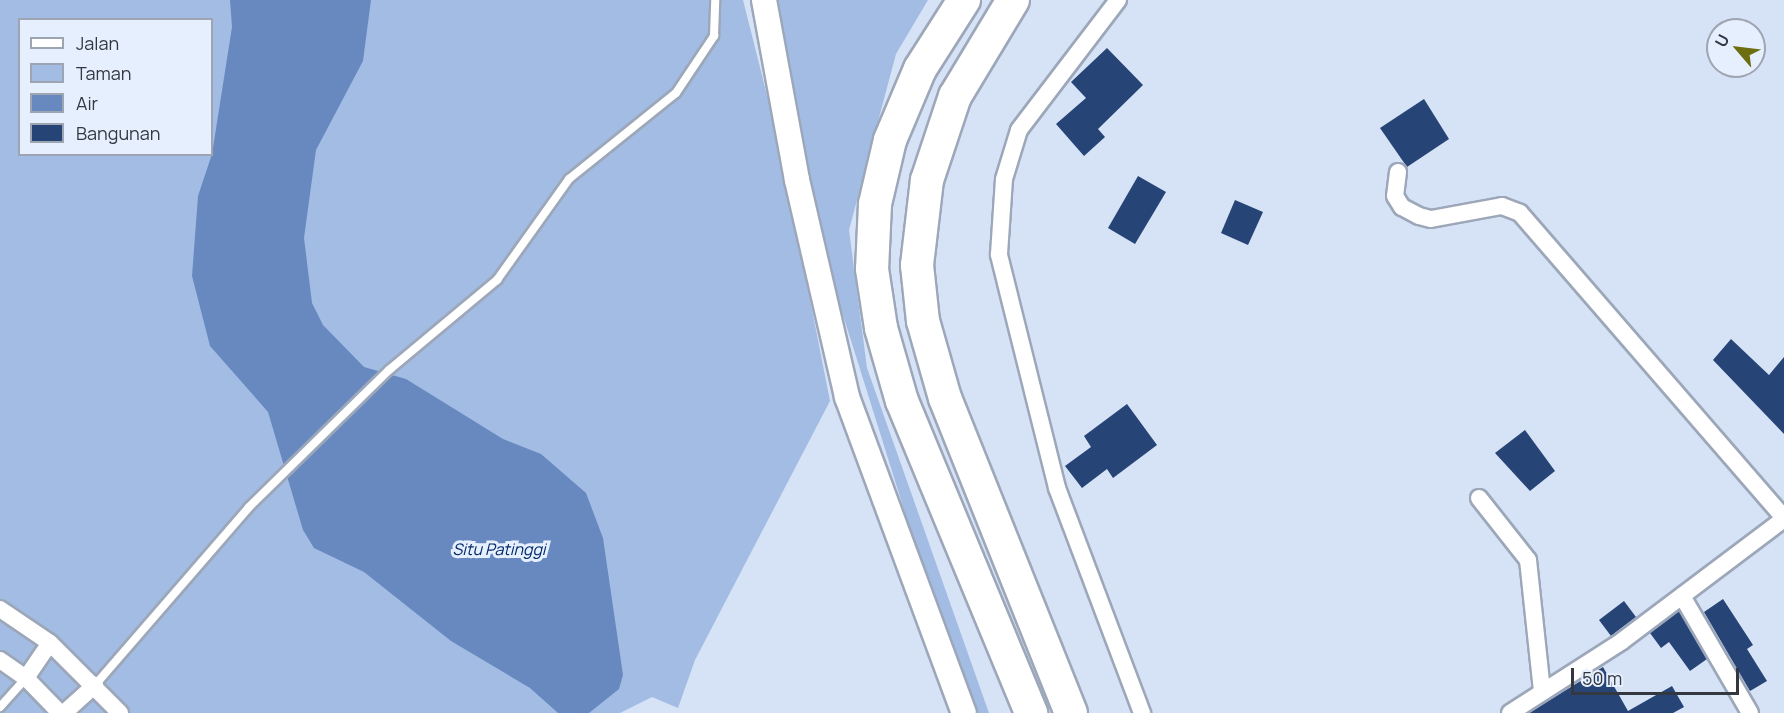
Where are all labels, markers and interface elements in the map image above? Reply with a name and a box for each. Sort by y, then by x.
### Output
legend [18,18,213,156]
north arrow [1706,18,1766,78]
text: U [1709,30,1734,51]
text: Jalan [76,31,119,55]
text: Taman [76,61,131,85]
text: Air [76,91,98,115]
text: Bangunan [76,121,160,145]
water label: Situ Patinggi [452,539,546,559]
scale bar [1574,656,1742,694]
text: 50 m [1582,666,1622,690]

